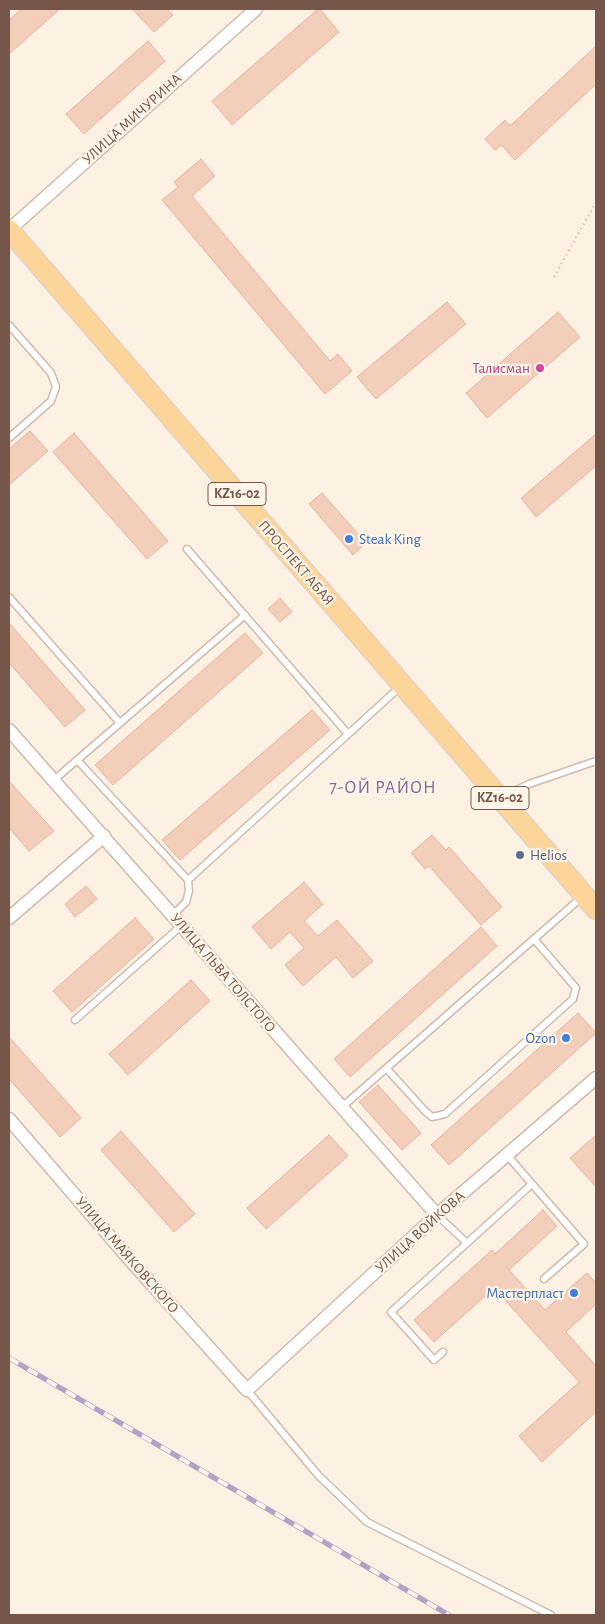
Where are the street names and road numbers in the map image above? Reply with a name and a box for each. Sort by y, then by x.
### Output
street label: УЛИЦА МИЧУРИНА [79,70,185,168]
road number: KZ16-02 [208,482,266,506]
street label: ПРОСПЕКТ АБАЯ [254,517,338,609]
road number: KZ16-02 [471,786,529,810]
street label: УЛИЦА ЛЬВА ТОЛСТОГО [166,910,280,1036]
street label: УЛИЦА ВОЙКОВА [372,1187,468,1277]
street label: УЛИЦА МАЯКОВСКОГО [71,1193,183,1317]

